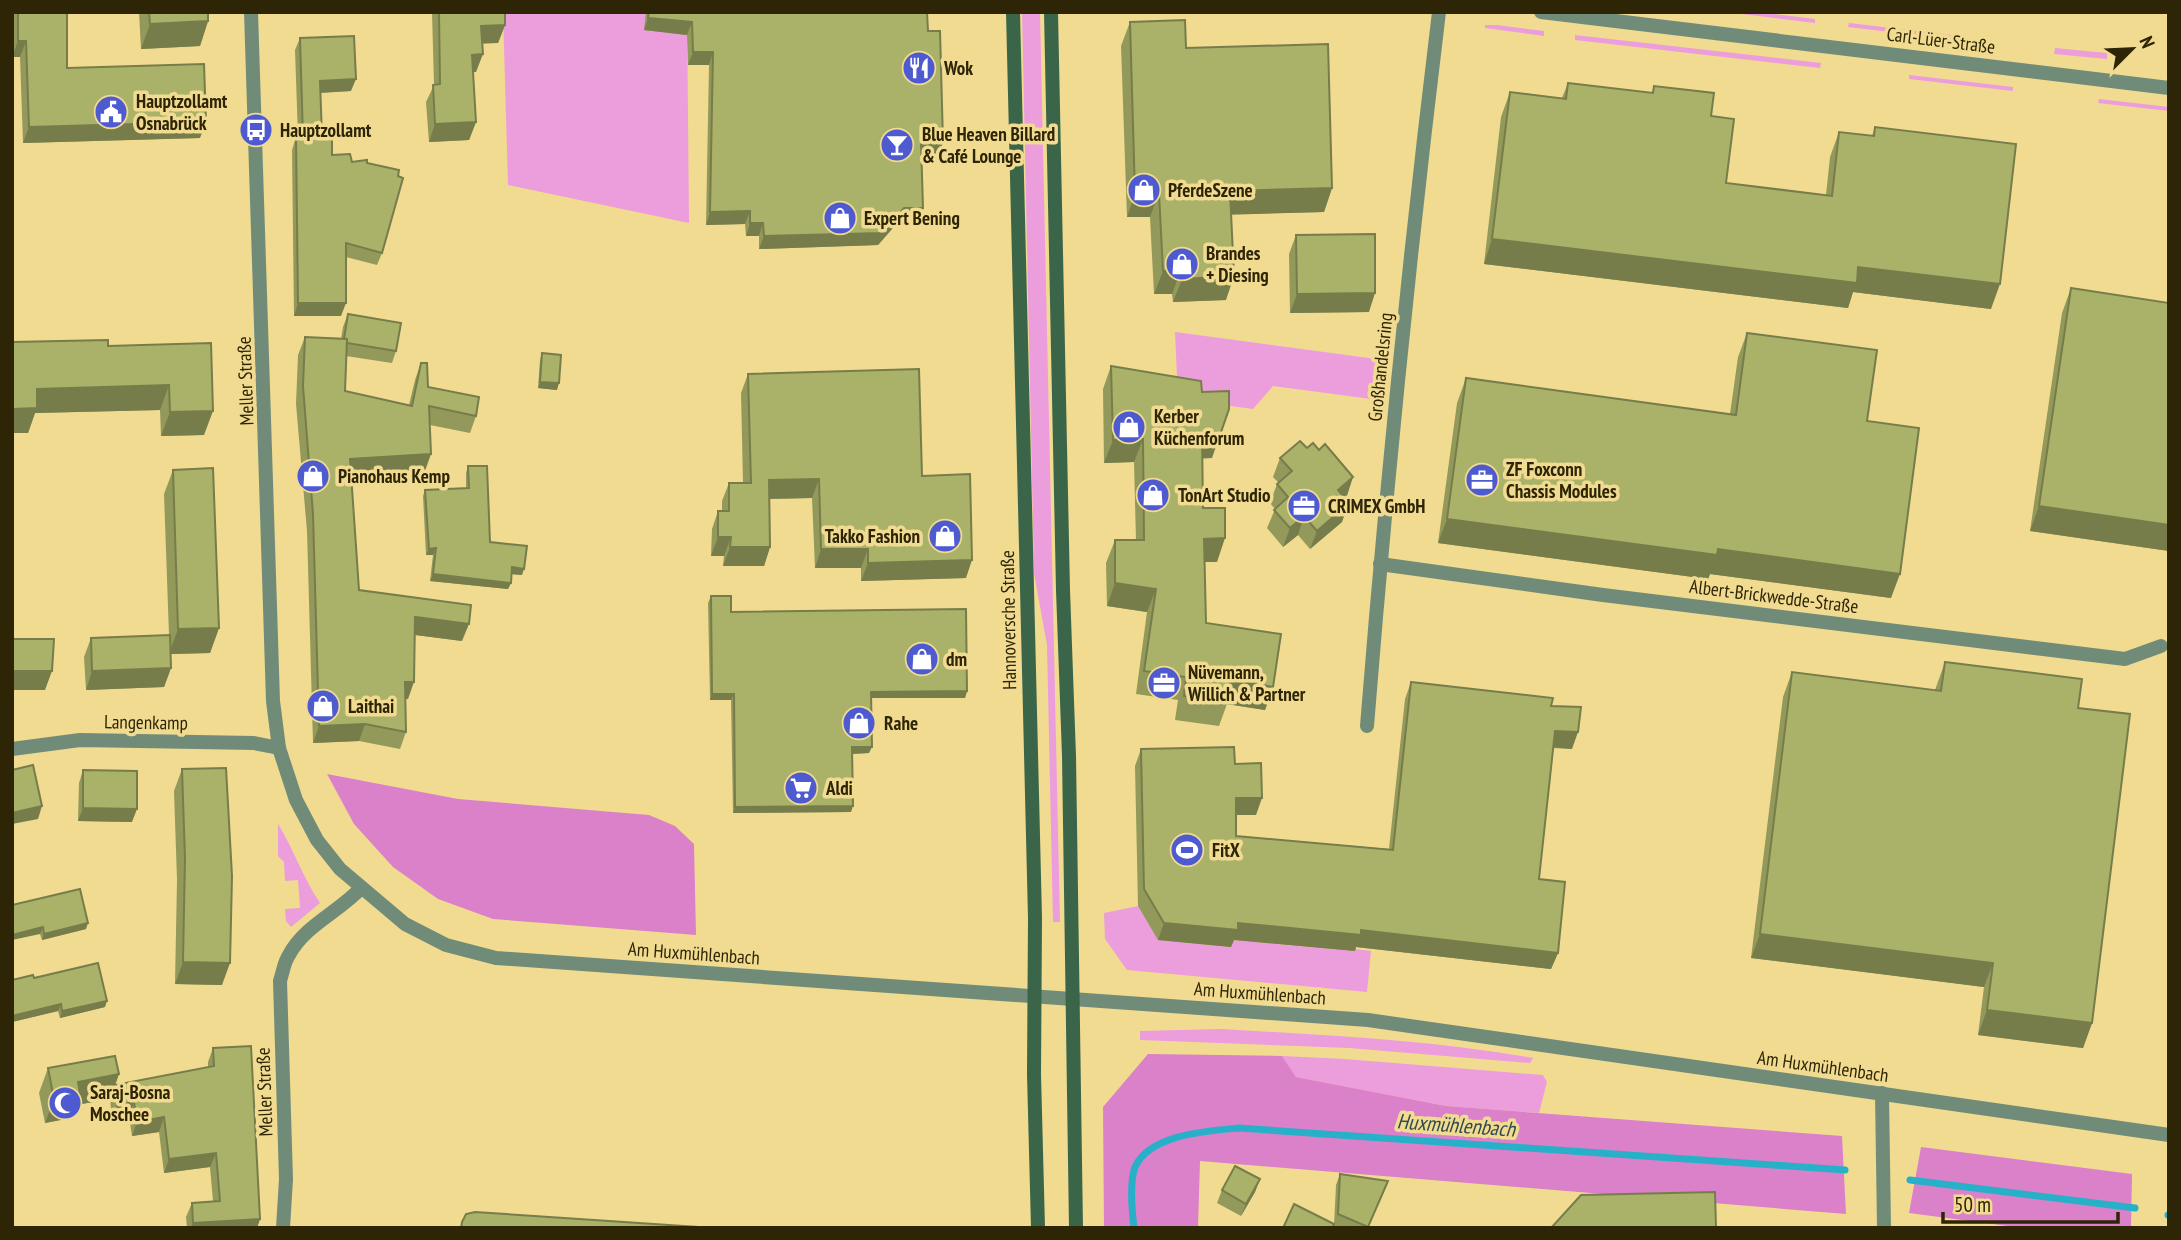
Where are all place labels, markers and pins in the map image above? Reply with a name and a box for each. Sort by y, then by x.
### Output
restaurant icon: Wok [900,49,938,87]
place label: Wok [943,56,973,80]
place label: Hauptzollamt Osnabrück [136,89,228,135]
public building icon: Hauptzollamt Osnabrück [92,93,130,131]
bus stop icon: Hauptzollamt [237,111,275,149]
place label: Hauptzollamt [280,118,372,142]
place label: Blue Heaven Billard & Café Lounge [922,122,1055,168]
bar icon: Blue Heaven Billard & Café Lounge [878,126,916,164]
shop icon: PferdeSzene [1125,171,1163,209]
place label: PferdeSzene [1168,178,1253,202]
shop icon: Expert Bening [821,199,859,237]
place label: Expert Bening [864,206,960,230]
place label: Brandes + Diesing [1206,241,1269,287]
shop icon: Brandes + Diesing [1163,245,1201,283]
place label: Kerber Küchenforum [1154,404,1244,450]
shop icon: Kerber Küchenforum [1110,408,1148,446]
shop icon: Pianohaus Kemp [294,457,332,495]
place label: ZF Foxconn Chassis Modules [1506,457,1617,503]
office icon: ZF Foxconn Chassis Modules [1463,461,1501,499]
place label: Pianohaus Kemp [338,464,450,488]
shop icon: TonArt Studio [1134,476,1172,514]
place label: TonArt Studio [1178,483,1271,507]
office icon: CRIMEX GmbH [1285,487,1323,525]
place label: CRIMEX GmbH [1328,494,1425,518]
shop icon: Takko Fashion [926,517,964,555]
place label: Takko Fashion [825,524,920,548]
shop icon: dm [903,640,941,678]
place label: dm [946,647,967,671]
place label: Nüvemann, Willich & Partner [1187,660,1306,706]
office icon: Nüvemann, Willich & Partner [1145,664,1183,702]
shop icon: Laithai [304,687,342,725]
place label: Laithai [348,694,394,718]
shop icon: Rahe [840,704,878,742]
place label: Rahe [884,711,918,735]
supermarket icon: Aldi [782,769,820,807]
place label: Aldi [825,776,853,800]
sports icon: FitX [1168,831,1206,869]
place label: FitX [1212,838,1240,862]
place label: Saraj-Bosna Moschee [90,1080,170,1126]
mosque icon: Saraj-Bosna Moschee [46,1084,84,1122]

